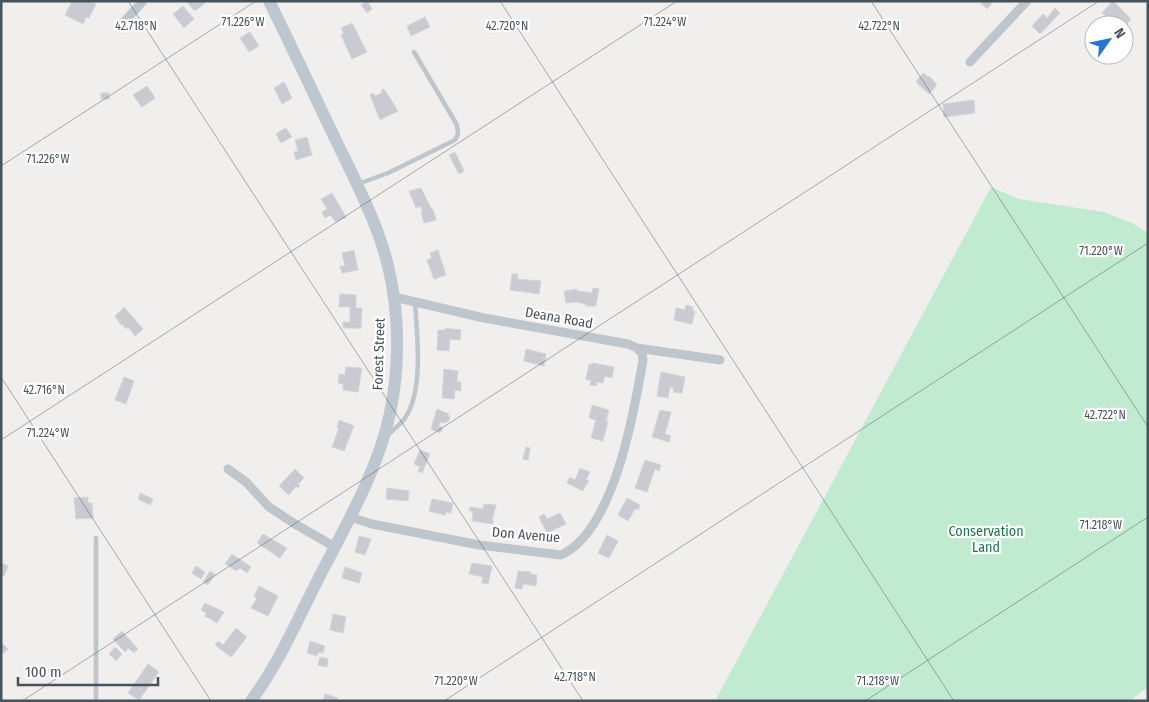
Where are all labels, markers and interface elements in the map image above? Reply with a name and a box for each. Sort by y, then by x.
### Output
text: 71.226°W [222,15,264,29]
text: 71.224°W [644,15,686,29]
north arrow [1084,15,1134,65]
text: 42.718°N [115,19,157,33]
text: 42.720°N [486,19,528,33]
text: 42.722°N [858,19,900,33]
text: N [1110,25,1129,41]
text: 71.226°W [27,152,69,166]
text: 71.220°W [1079,244,1123,258]
street label: Deana Road [524,304,594,332]
street label: Forest Street [369,317,389,391]
text: 42.716°N [23,383,65,397]
text: 42.722°N [1084,408,1126,422]
text: 71.224°W [27,426,69,440]
text: 71.218°W [1080,518,1122,532]
park label: Conservation Land [948,523,1024,556]
street label: Don Avenue [491,524,561,546]
scale bar [18,654,158,686]
text: 100 m [25,663,62,681]
text: 42.718°N [554,670,596,684]
text: 71.220°W [434,674,478,688]
text: 71.218°W [857,674,899,688]

